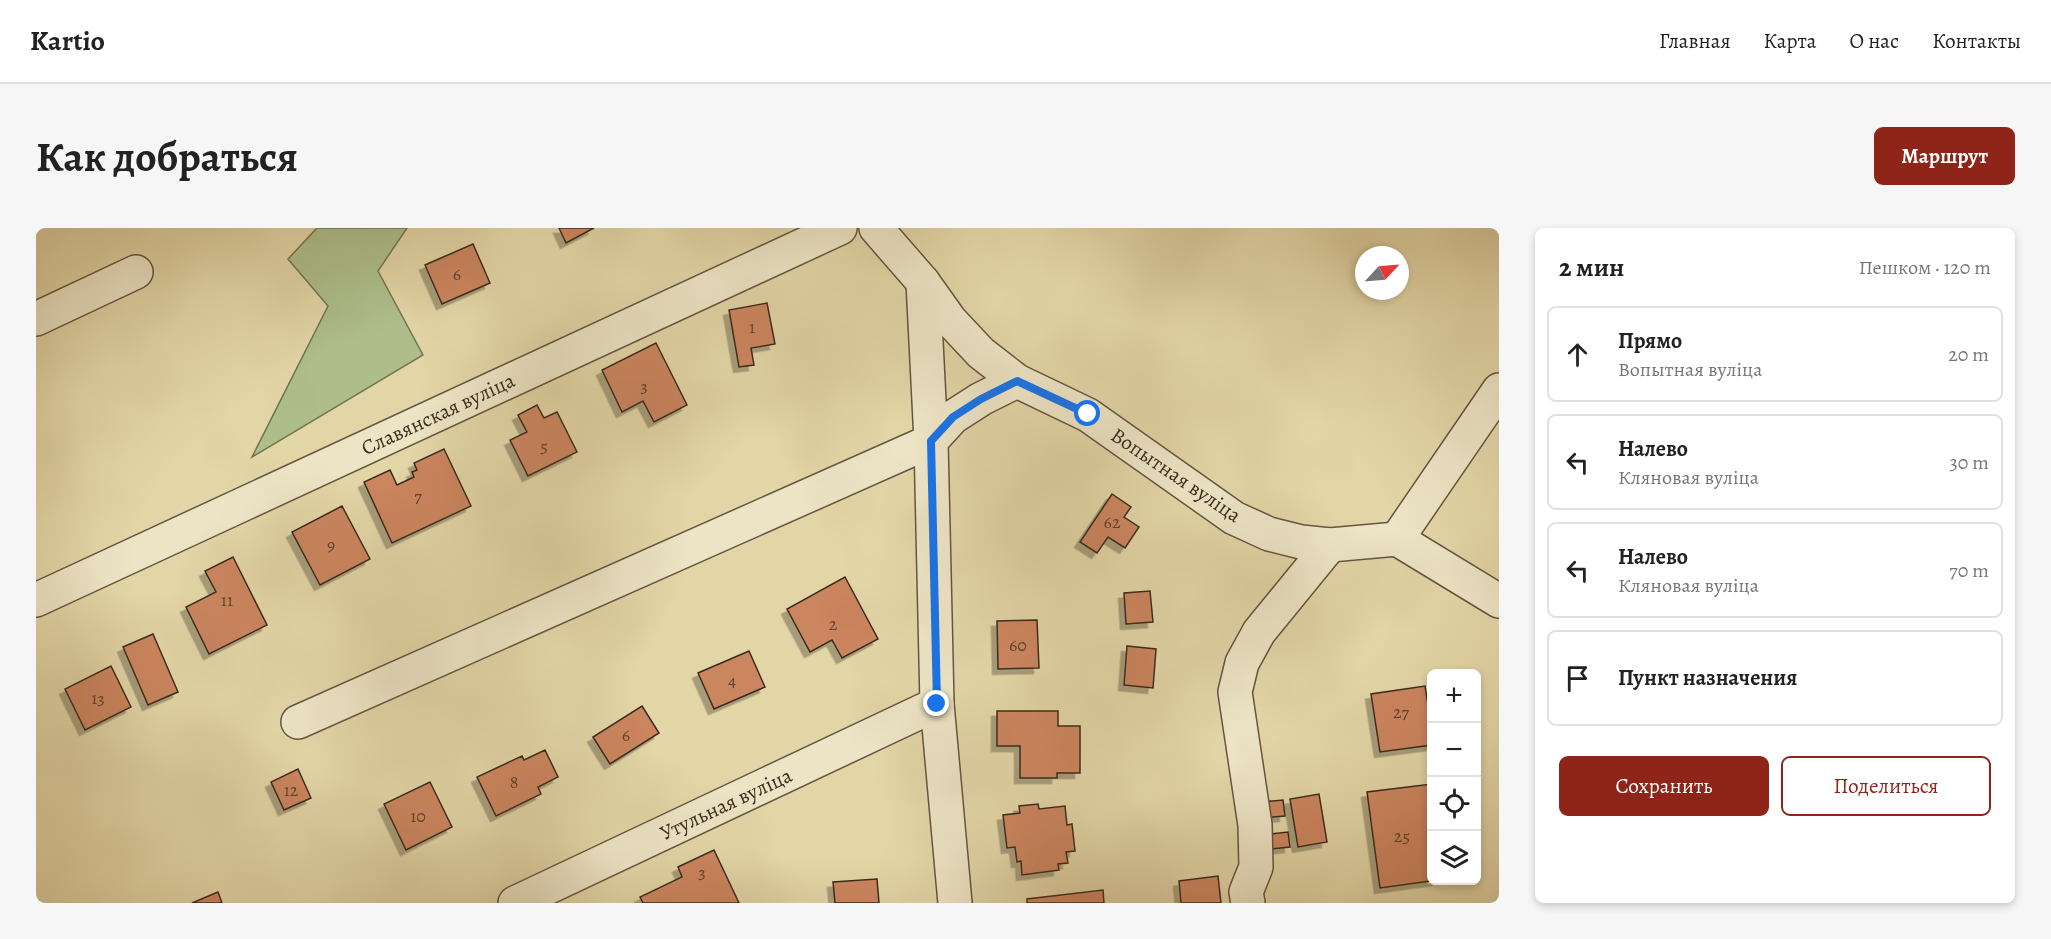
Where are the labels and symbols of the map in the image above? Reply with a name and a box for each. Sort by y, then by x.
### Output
north arrow [1355,246,1409,300]
house number: 6 [453,262,461,286]
house number: 1 [749,315,755,339]
street label: Славянская вуліца [357,366,520,462]
house number: 3 [640,374,648,398]
route start [1074,400,1100,426]
street label: Вопытная вуліца [1105,421,1247,529]
house number: 5 [540,434,548,458]
house number: 7 [414,484,422,508]
house number: 62 [1104,510,1121,534]
house number: 9 [327,533,335,557]
house number: 11 [221,588,233,612]
house number: 2 [829,612,838,636]
house number: 60 [1009,633,1027,657]
house number: 4 [728,668,736,692]
house number: 13 [91,686,105,710]
route end [923,690,949,716]
house number: 27 [1393,700,1409,724]
house number: 6 [622,723,630,747]
street label: Утульная вуліца [655,761,797,847]
house number: 8 [510,770,518,794]
house number: 12 [284,778,299,802]
house number: 10 [410,804,426,828]
house number: 25 [1394,824,1410,848]
house number: 3 [698,860,706,884]

